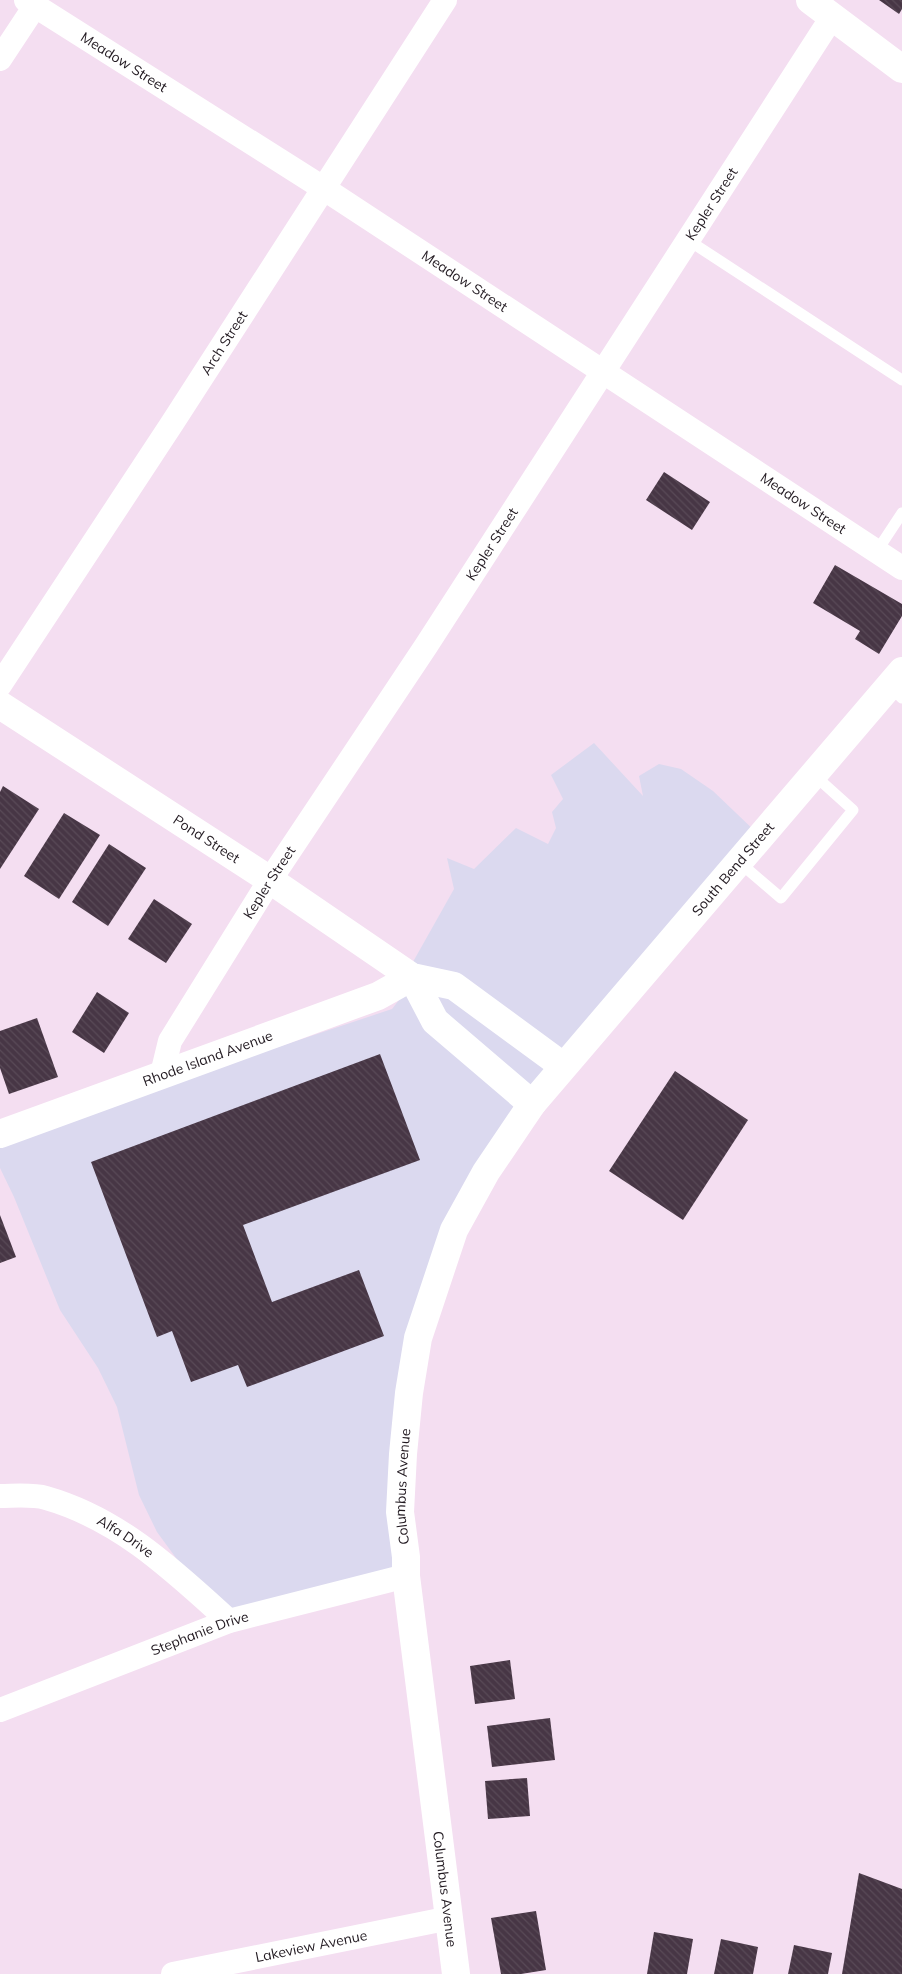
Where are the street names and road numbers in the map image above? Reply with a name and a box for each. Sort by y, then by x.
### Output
street label: Meadow Street [77,28,171,96]
street label: Kepler Street [681,164,742,244]
street label: Meadow Street [418,246,511,316]
street label: Arch Street [197,307,251,378]
street label: Meadow Street [757,469,850,538]
street label: Kepler Street [462,504,522,584]
street label: Pond Street [170,811,243,867]
street label: South Bend Street [688,818,778,920]
street label: Kepler Street [239,842,299,922]
street label: Rhode Island Avenue [140,1026,275,1090]
street label: Columbus Avenue [391,1427,414,1546]
street label: Alfa Drive [94,1511,158,1561]
street label: Stephanie Drive [148,1607,250,1660]
street label: Columbus Avenue [429,1830,461,1948]
street label: Lakeview Avenue [254,1926,369,1966]

